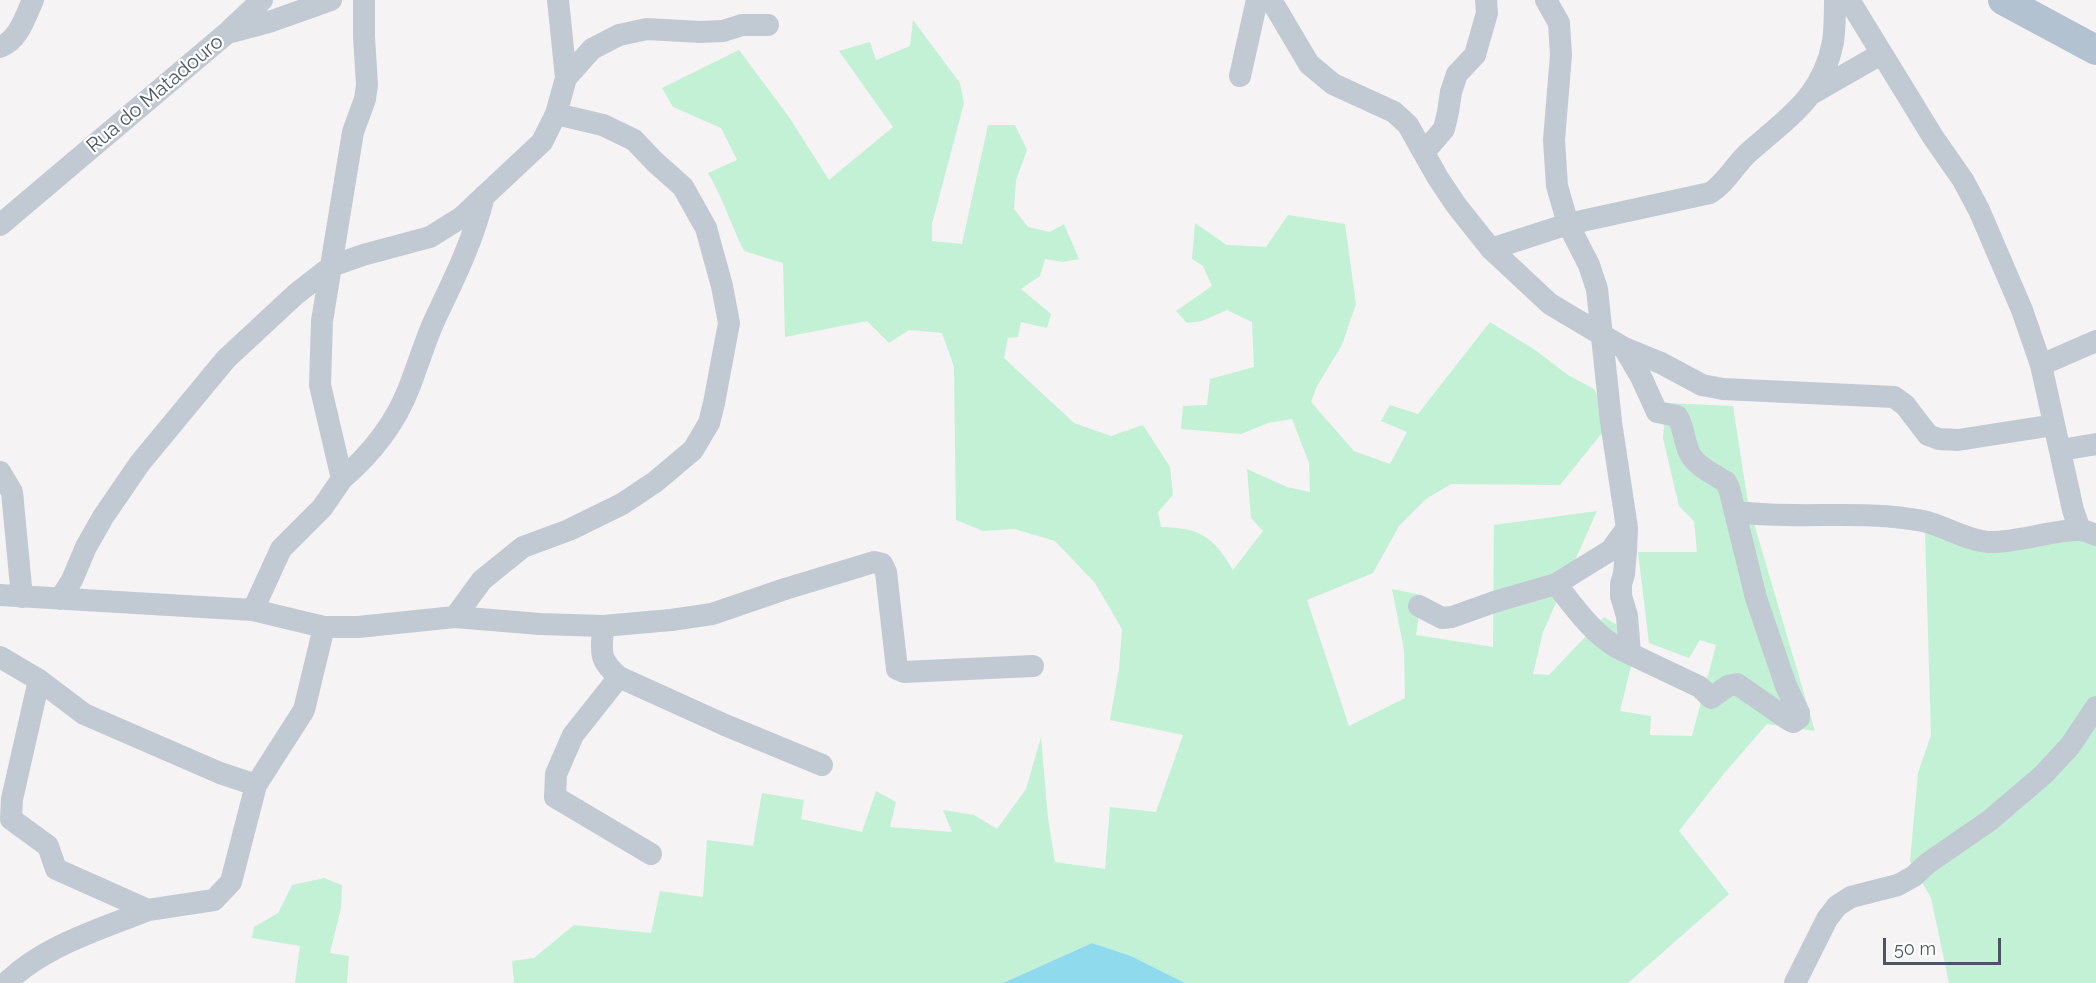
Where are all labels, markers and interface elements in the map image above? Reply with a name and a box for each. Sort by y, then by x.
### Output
street label: Rua do Matadouro [82,30,228,158]
scale bar [1886,926,2004,964]
text: 50 m [1894,938,1936,959]

